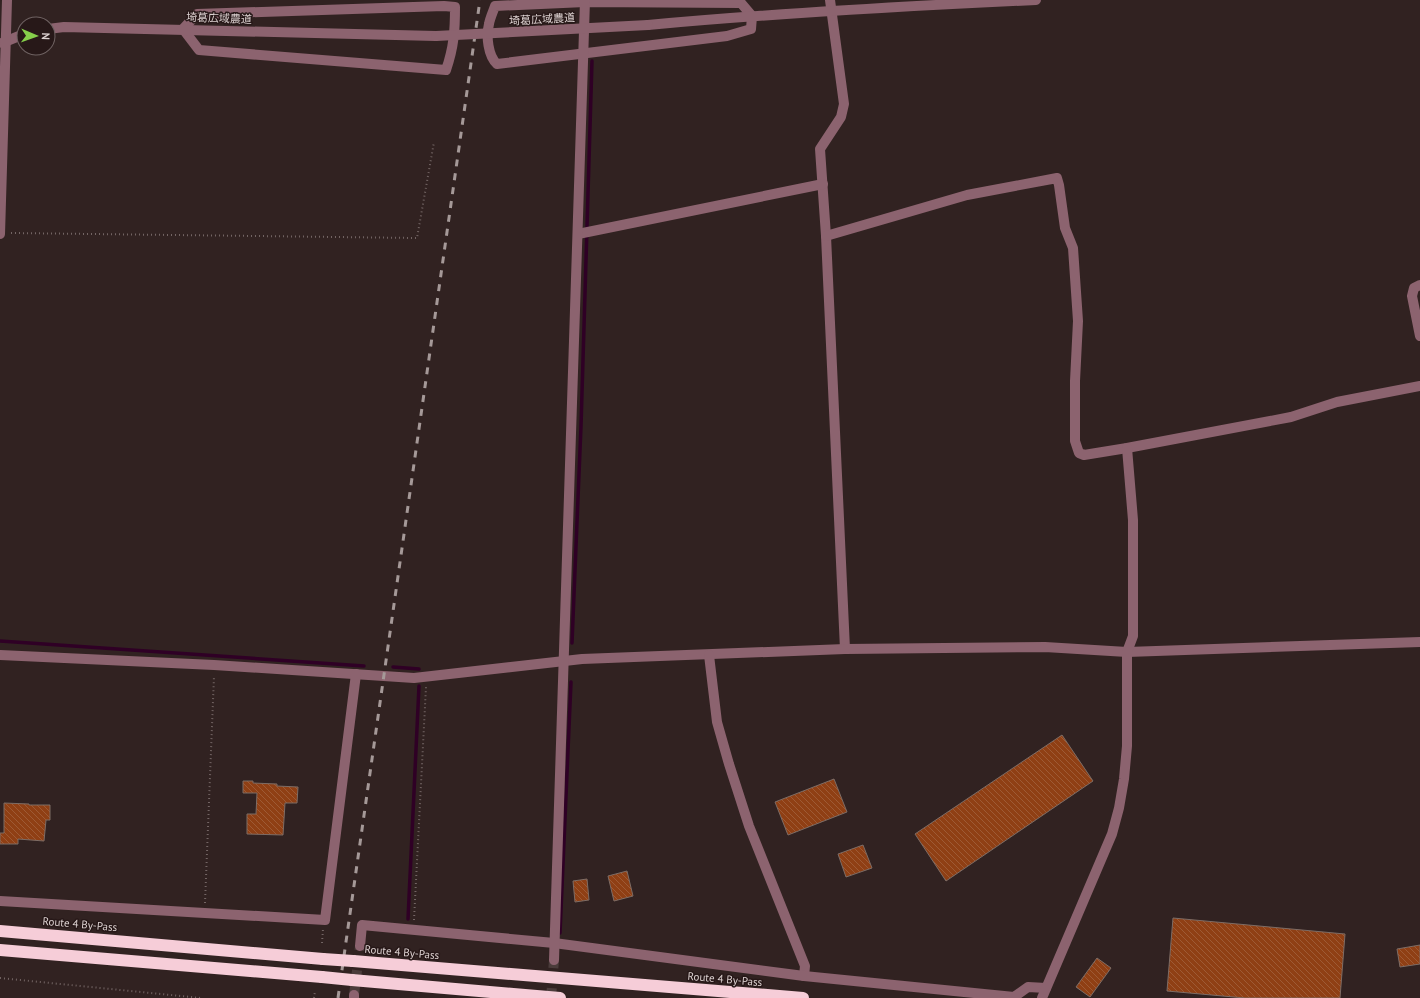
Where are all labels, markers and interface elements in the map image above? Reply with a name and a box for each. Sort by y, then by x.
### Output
street label: 埼葛広域農道 [186,10,252,26]
street label: 埼葛広域農道 [509,10,575,28]
north arrow [16,16,56,56]
text: N [39,32,53,40]
street label: Route 4 By-Pass [42,914,118,934]
street label: Route 4 By-Pass [364,942,440,962]
street label: Route 4 By-Pass [687,969,763,989]

